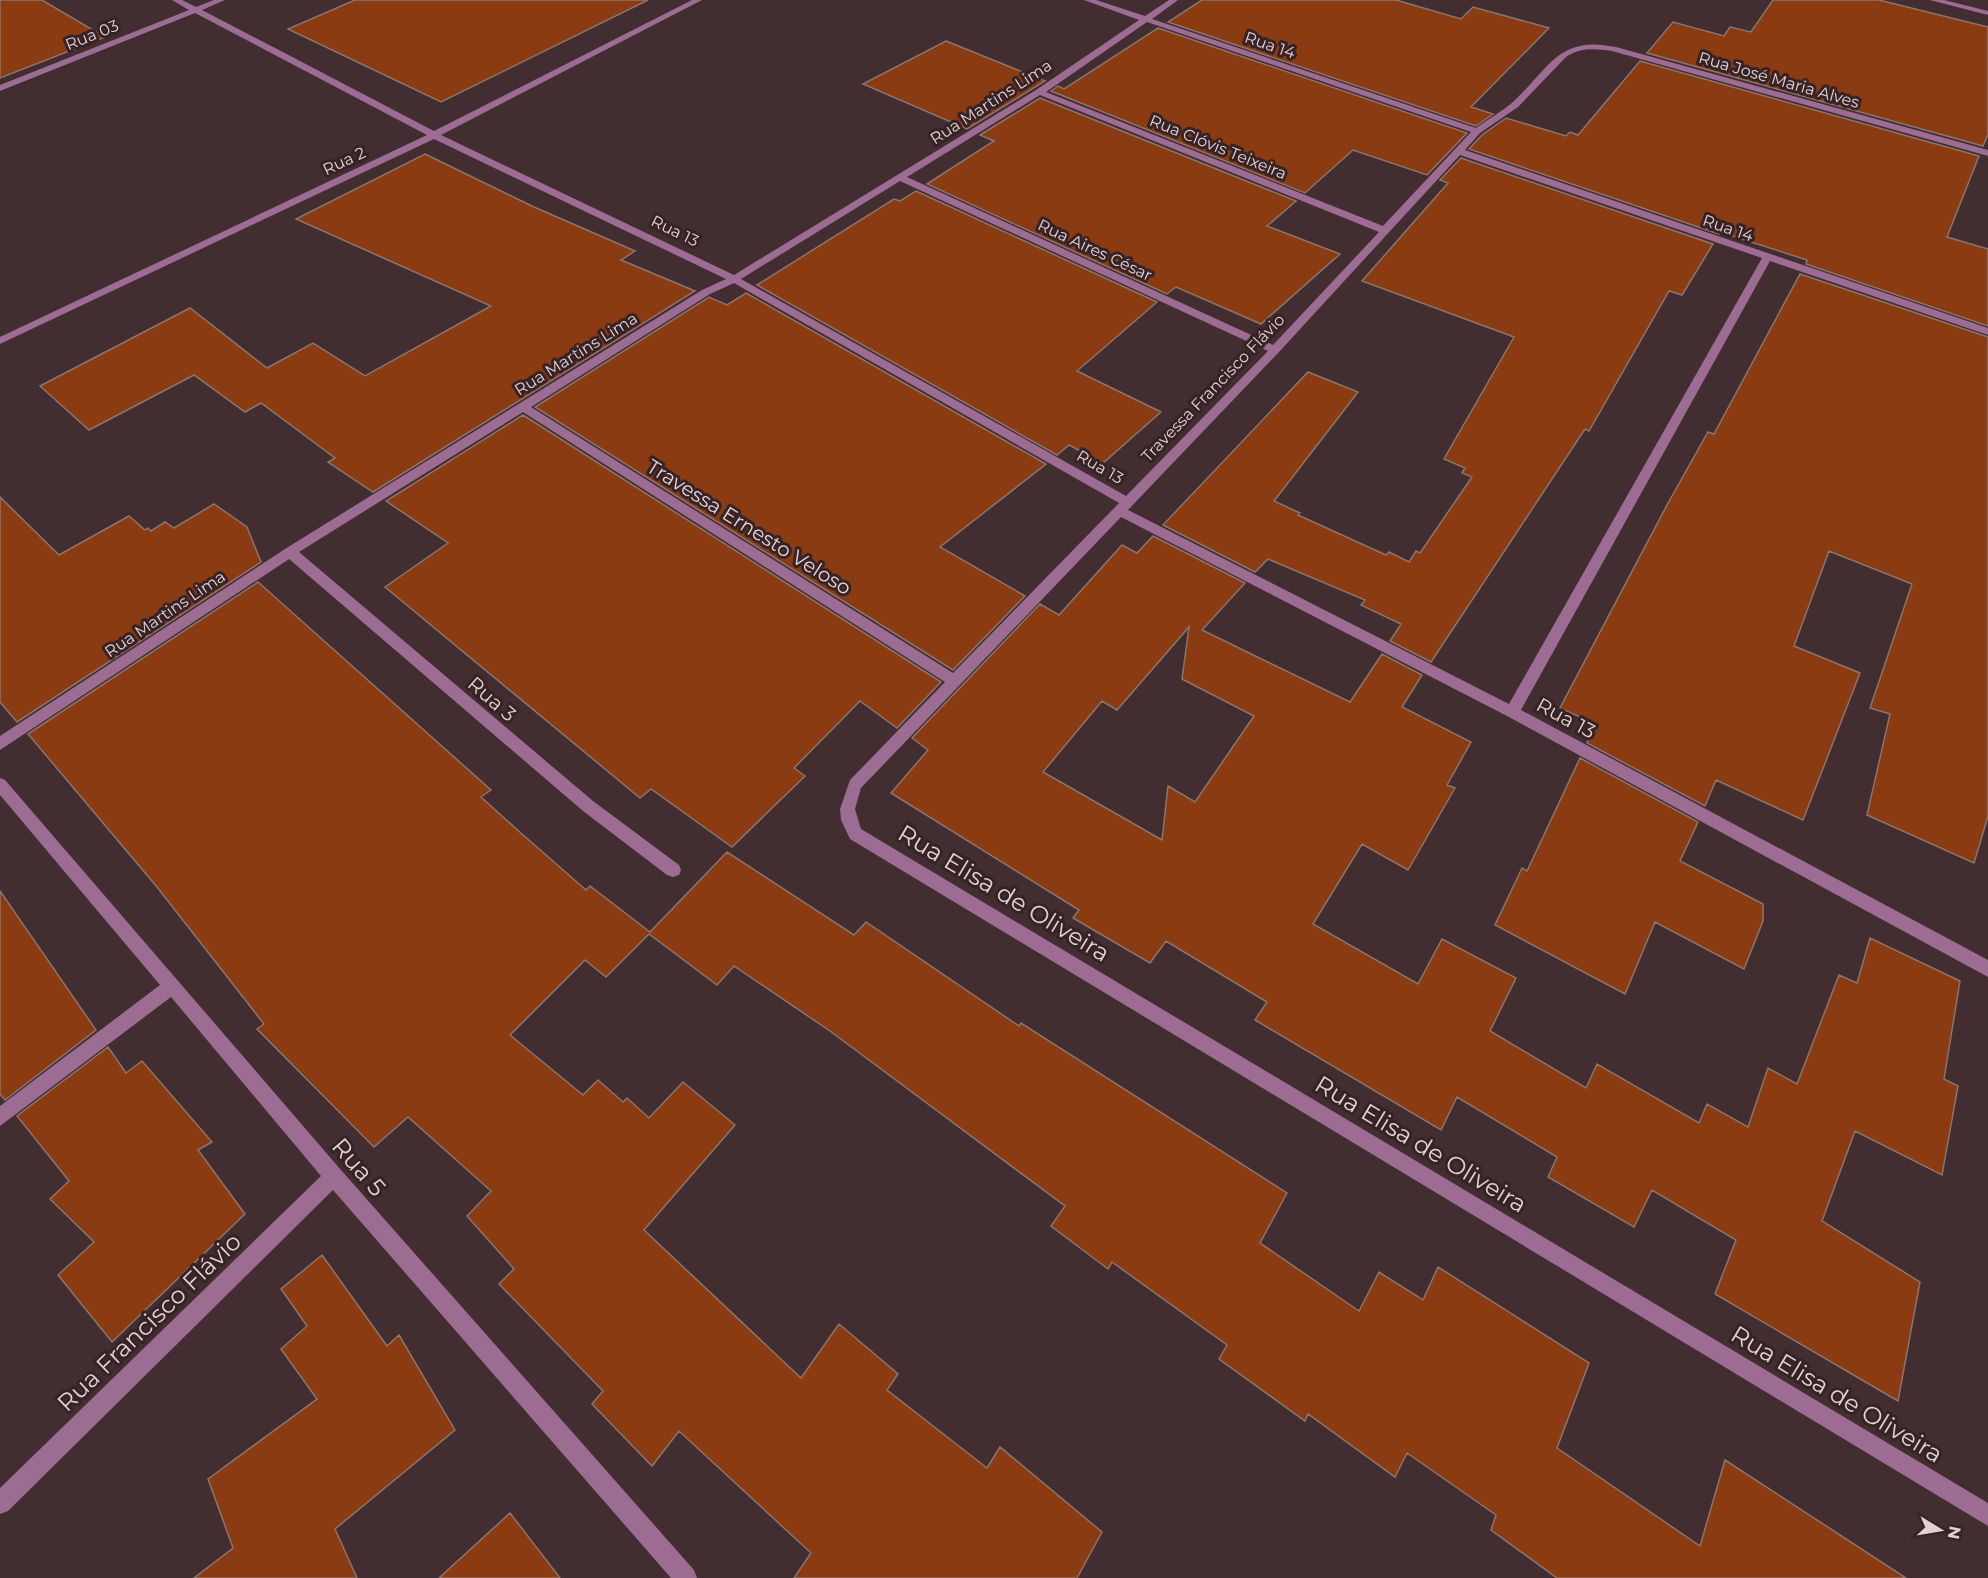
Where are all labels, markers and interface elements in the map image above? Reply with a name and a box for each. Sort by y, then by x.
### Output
street label: Rua 03 [63,16,121,54]
street label: Rua 14 [1242,28,1298,63]
street label: Rua José Maria Alves [1696,48,1862,112]
street label: Rua Martins Lima [927,56,1055,148]
street label: Rua Clóvis Teixeira [1147,111,1289,183]
street label: Rua 2 [320,143,368,179]
street label: Rua 13 [648,211,702,251]
street label: Rua 14 [1700,211,1756,246]
street label: Rua Aires César [1035,215,1155,285]
street label: Rua Martins Lima [511,309,641,399]
street label: Travessa Francisco Flávio [1137,310,1289,466]
street label: Rua 13 [1073,446,1127,488]
street label: Travessa Ernesto Veloso [642,454,856,600]
street label: Rua Martins Lima [101,567,229,661]
street label: Rua 3 [463,671,521,727]
street label: Rua 13 [1532,693,1600,743]
street label: Rua Elisa de Oliveira [893,818,1115,968]
street label: Rua Elisa de Oliveira [1310,1069,1532,1219]
street label: Rua 5 [326,1132,392,1202]
street label: Rua Francisco Flávio [51,1227,247,1417]
street label: Rua Elisa de Oliveira [1726,1319,1948,1469]
north arrow [1910,1500,1970,1560]
text: N [1944,1525,1965,1541]

